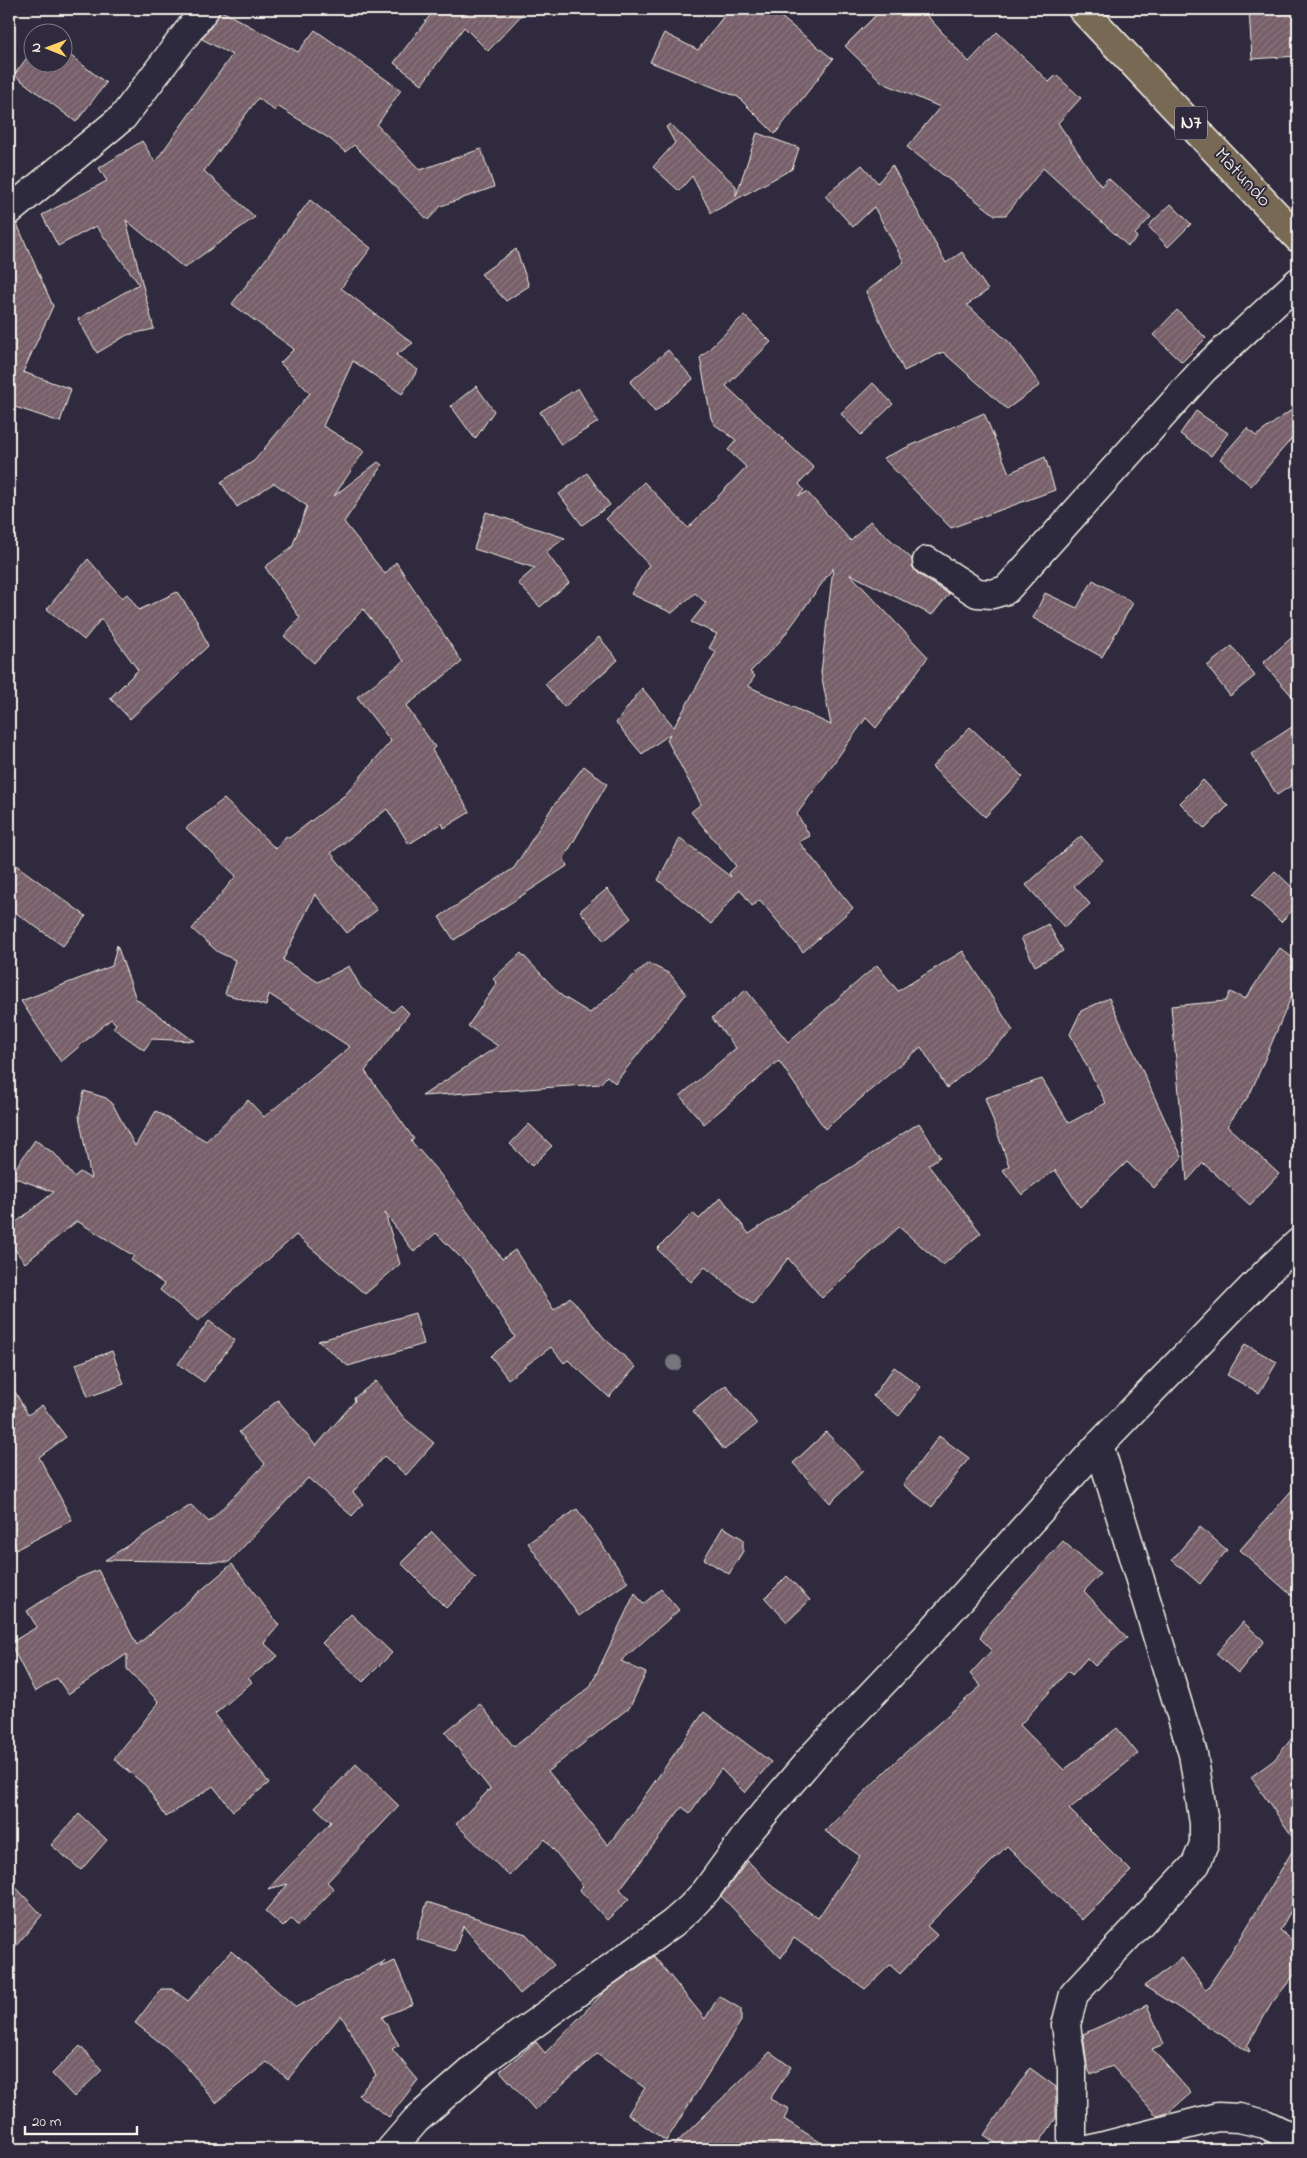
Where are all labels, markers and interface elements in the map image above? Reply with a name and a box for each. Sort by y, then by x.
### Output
north arrow [22,22,72,72]
text: N [26,43,47,53]
road number: N7 [1175,106,1207,140]
street label: Matundo [1207,142,1277,214]
scale bar [25,2103,138,2135]
text: 20 m [32,2111,62,2133]

